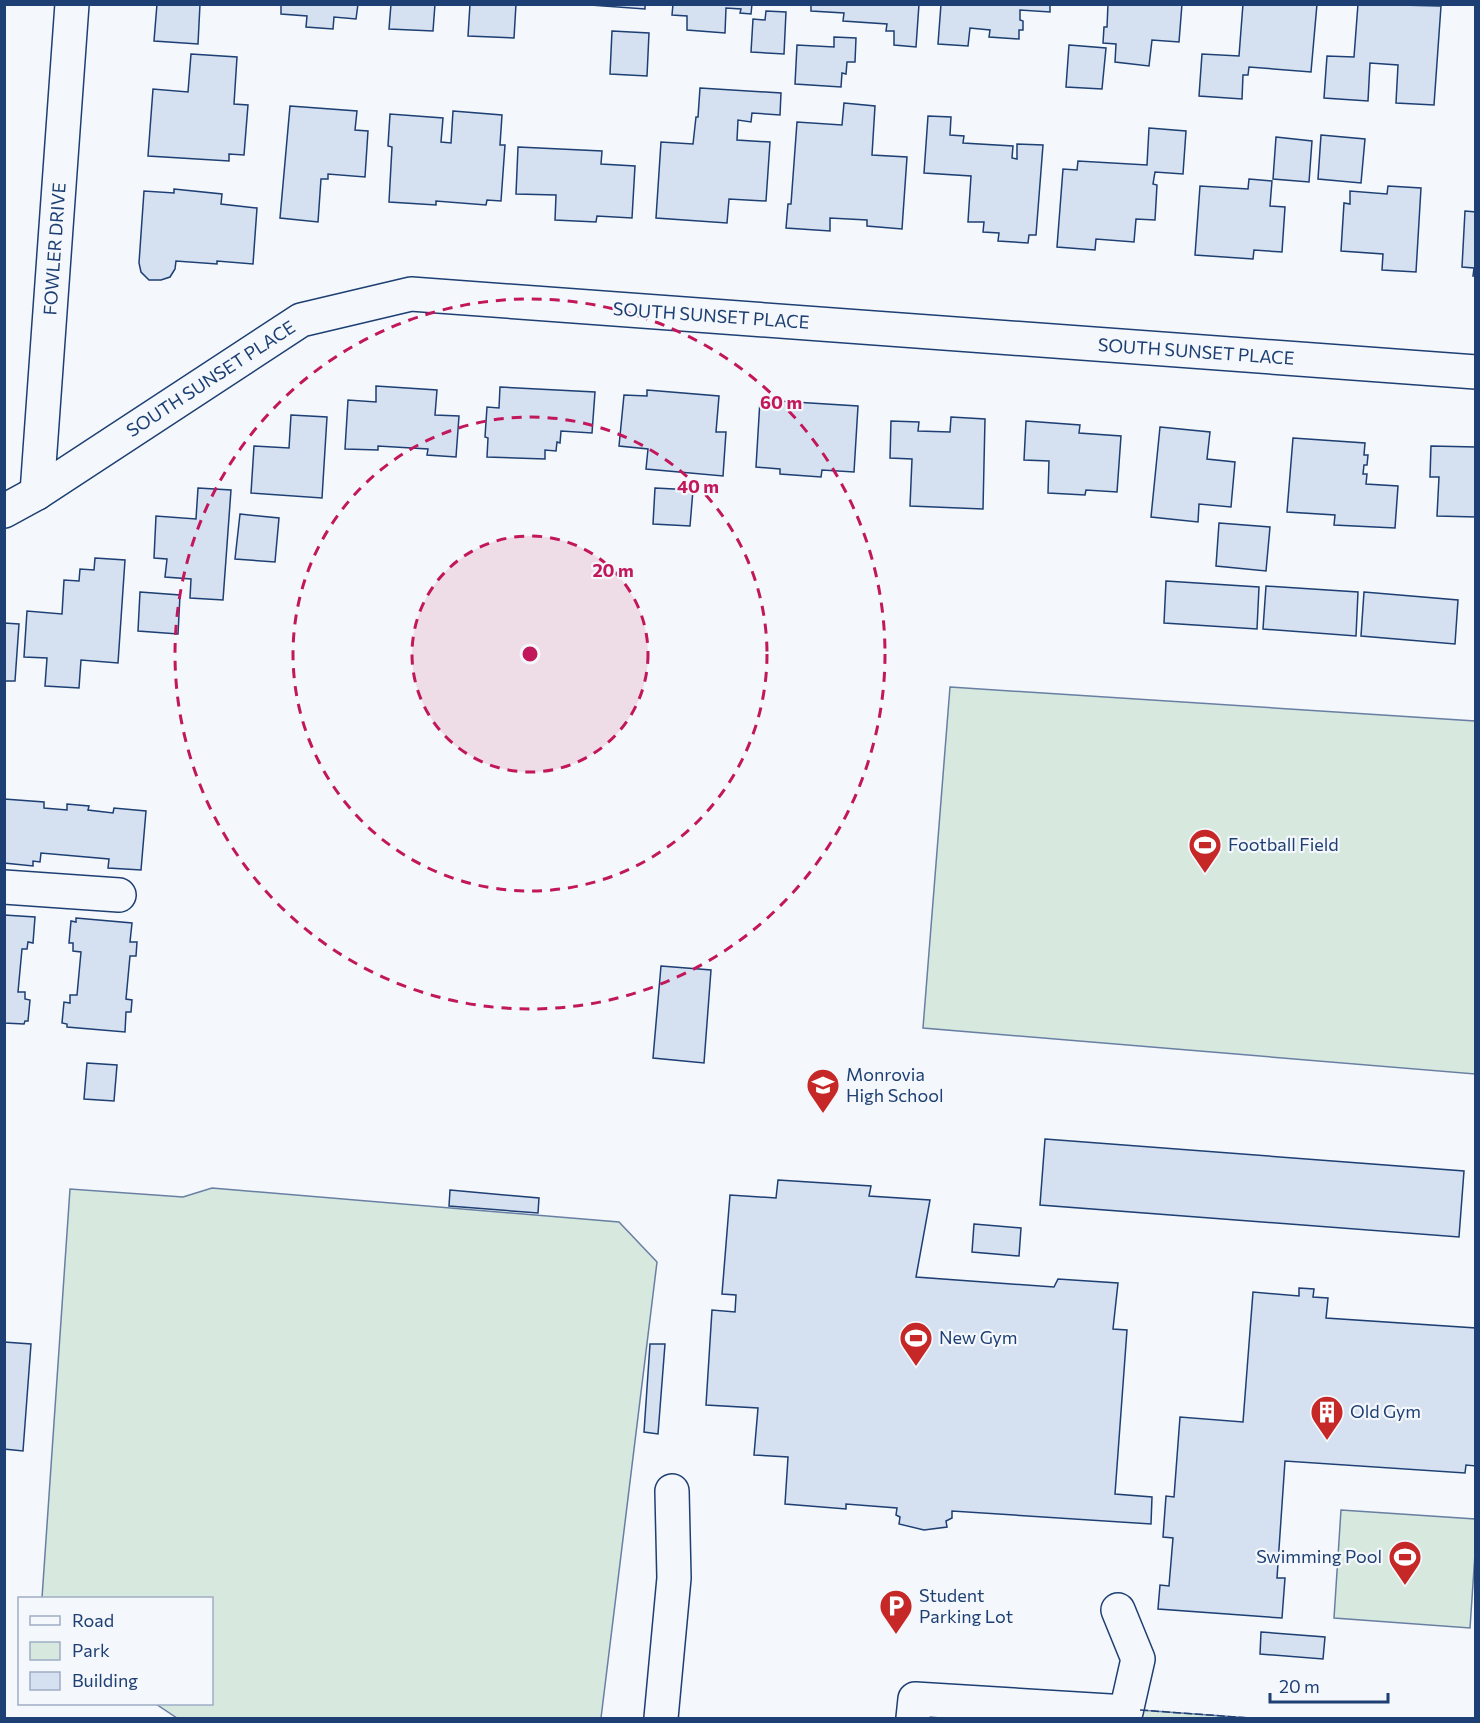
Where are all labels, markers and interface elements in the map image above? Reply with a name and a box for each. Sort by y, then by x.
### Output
street label: FOWLER DRIVE [38,182,70,316]
street label: SOUTH SUNSET PLACE [612,297,810,333]
street label: SOUTH SUNSET PLACE [122,315,299,441]
street label: SOUTH SUNSET PLACE [1097,333,1295,369]
text: 60 m [760,391,802,413]
text: 40 m [677,475,719,497]
text: 20 m [592,559,634,581]
centre of rings [520,644,540,664]
sports icon: Football Field [1187,827,1223,874]
place label: Football Field [1228,833,1339,855]
place label: Monrovia High School [846,1063,944,1106]
school or university icon: Monrovia High School [805,1067,841,1114]
sports icon: New Gym [898,1320,934,1367]
place label: New Gym [939,1326,1018,1348]
building icon: Old Gym [1309,1394,1345,1441]
place label: Old Gym [1350,1400,1421,1422]
sports icon: Swimming Pool [1387,1539,1423,1586]
place label: Swimming Pool [1256,1545,1382,1567]
place label: Student Parking Lot [919,1584,1013,1627]
parking icon: Student Parking Lot [878,1588,914,1635]
legend [18,1597,213,1705]
text: Road [72,1609,114,1631]
text: Park [72,1639,110,1661]
scale bar [1270,1666,1388,1704]
text: Building [72,1669,138,1691]
text: 20 m [1279,1675,1320,1697]

